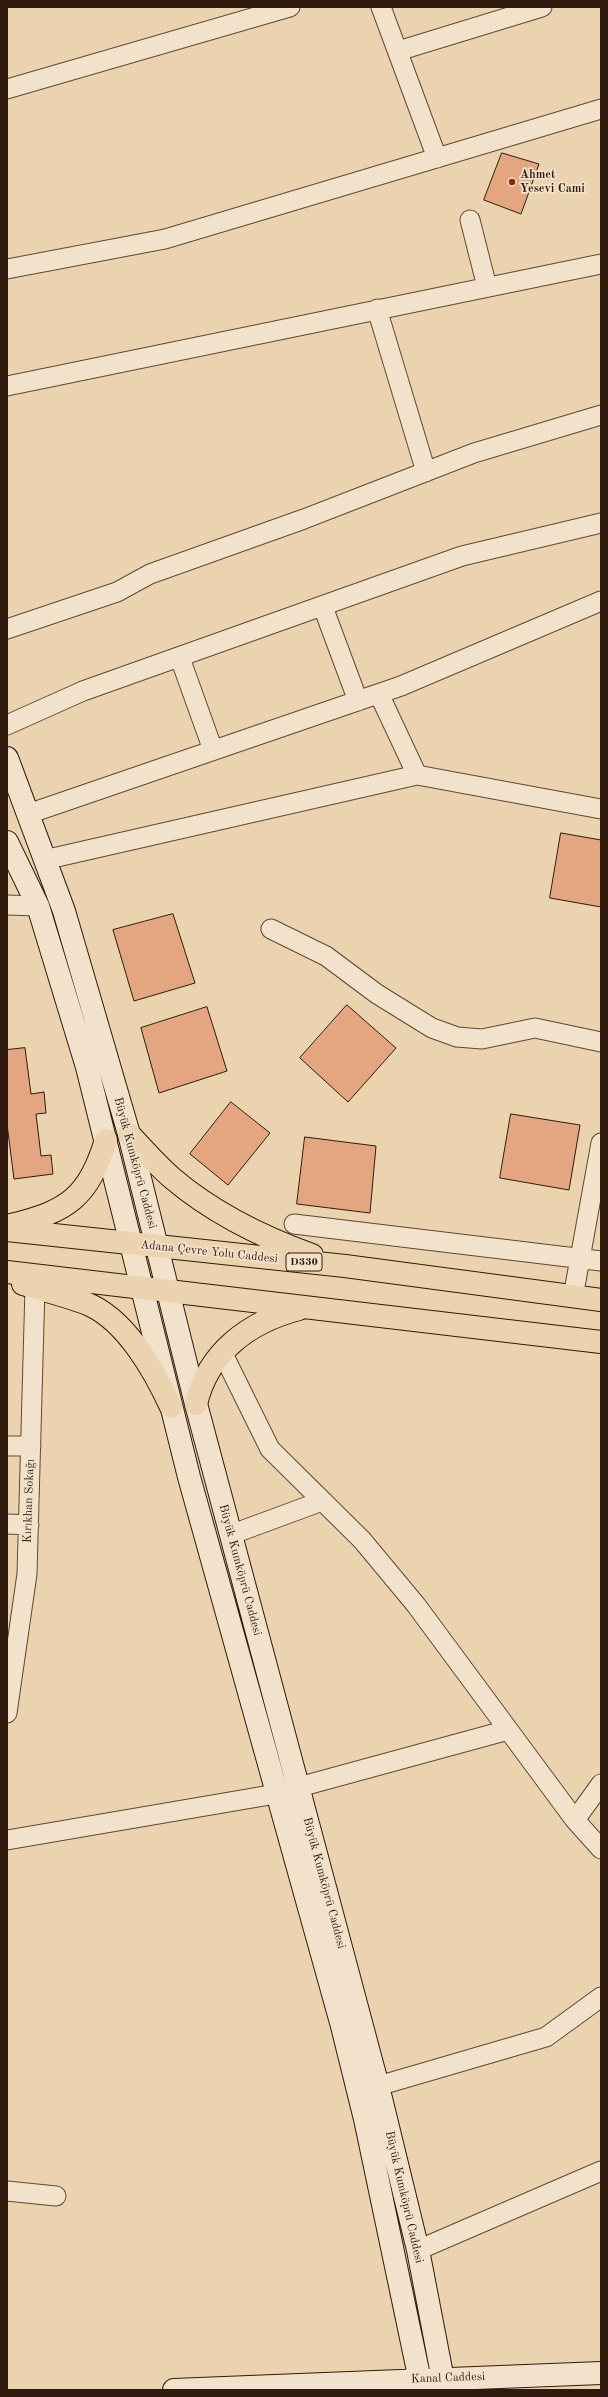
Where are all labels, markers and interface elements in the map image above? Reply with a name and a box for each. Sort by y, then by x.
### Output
place label: Ahmet Yesevi Cami [520,168,585,196]
marker: Ahmet Yesevi Cami [507,177,517,187]
street label: Büyük Kumköprü Caddesi [110,1096,160,1230]
street label: Adana Çevre Yolu Caddesi [140,1238,278,1266]
road number: D330 [286,1253,322,1271]
street label: Kırıkhan Sokağı [20,1459,38,1543]
street label: Büyük Kumköprü Caddesi [215,1503,265,1637]
street label: Büyük Kumköprü Caddesi [299,1816,349,1950]
street label: Büyük Kumköprü Caddesi [382,2129,426,2265]
street label: Kanal Caddesi [411,2370,485,2386]

